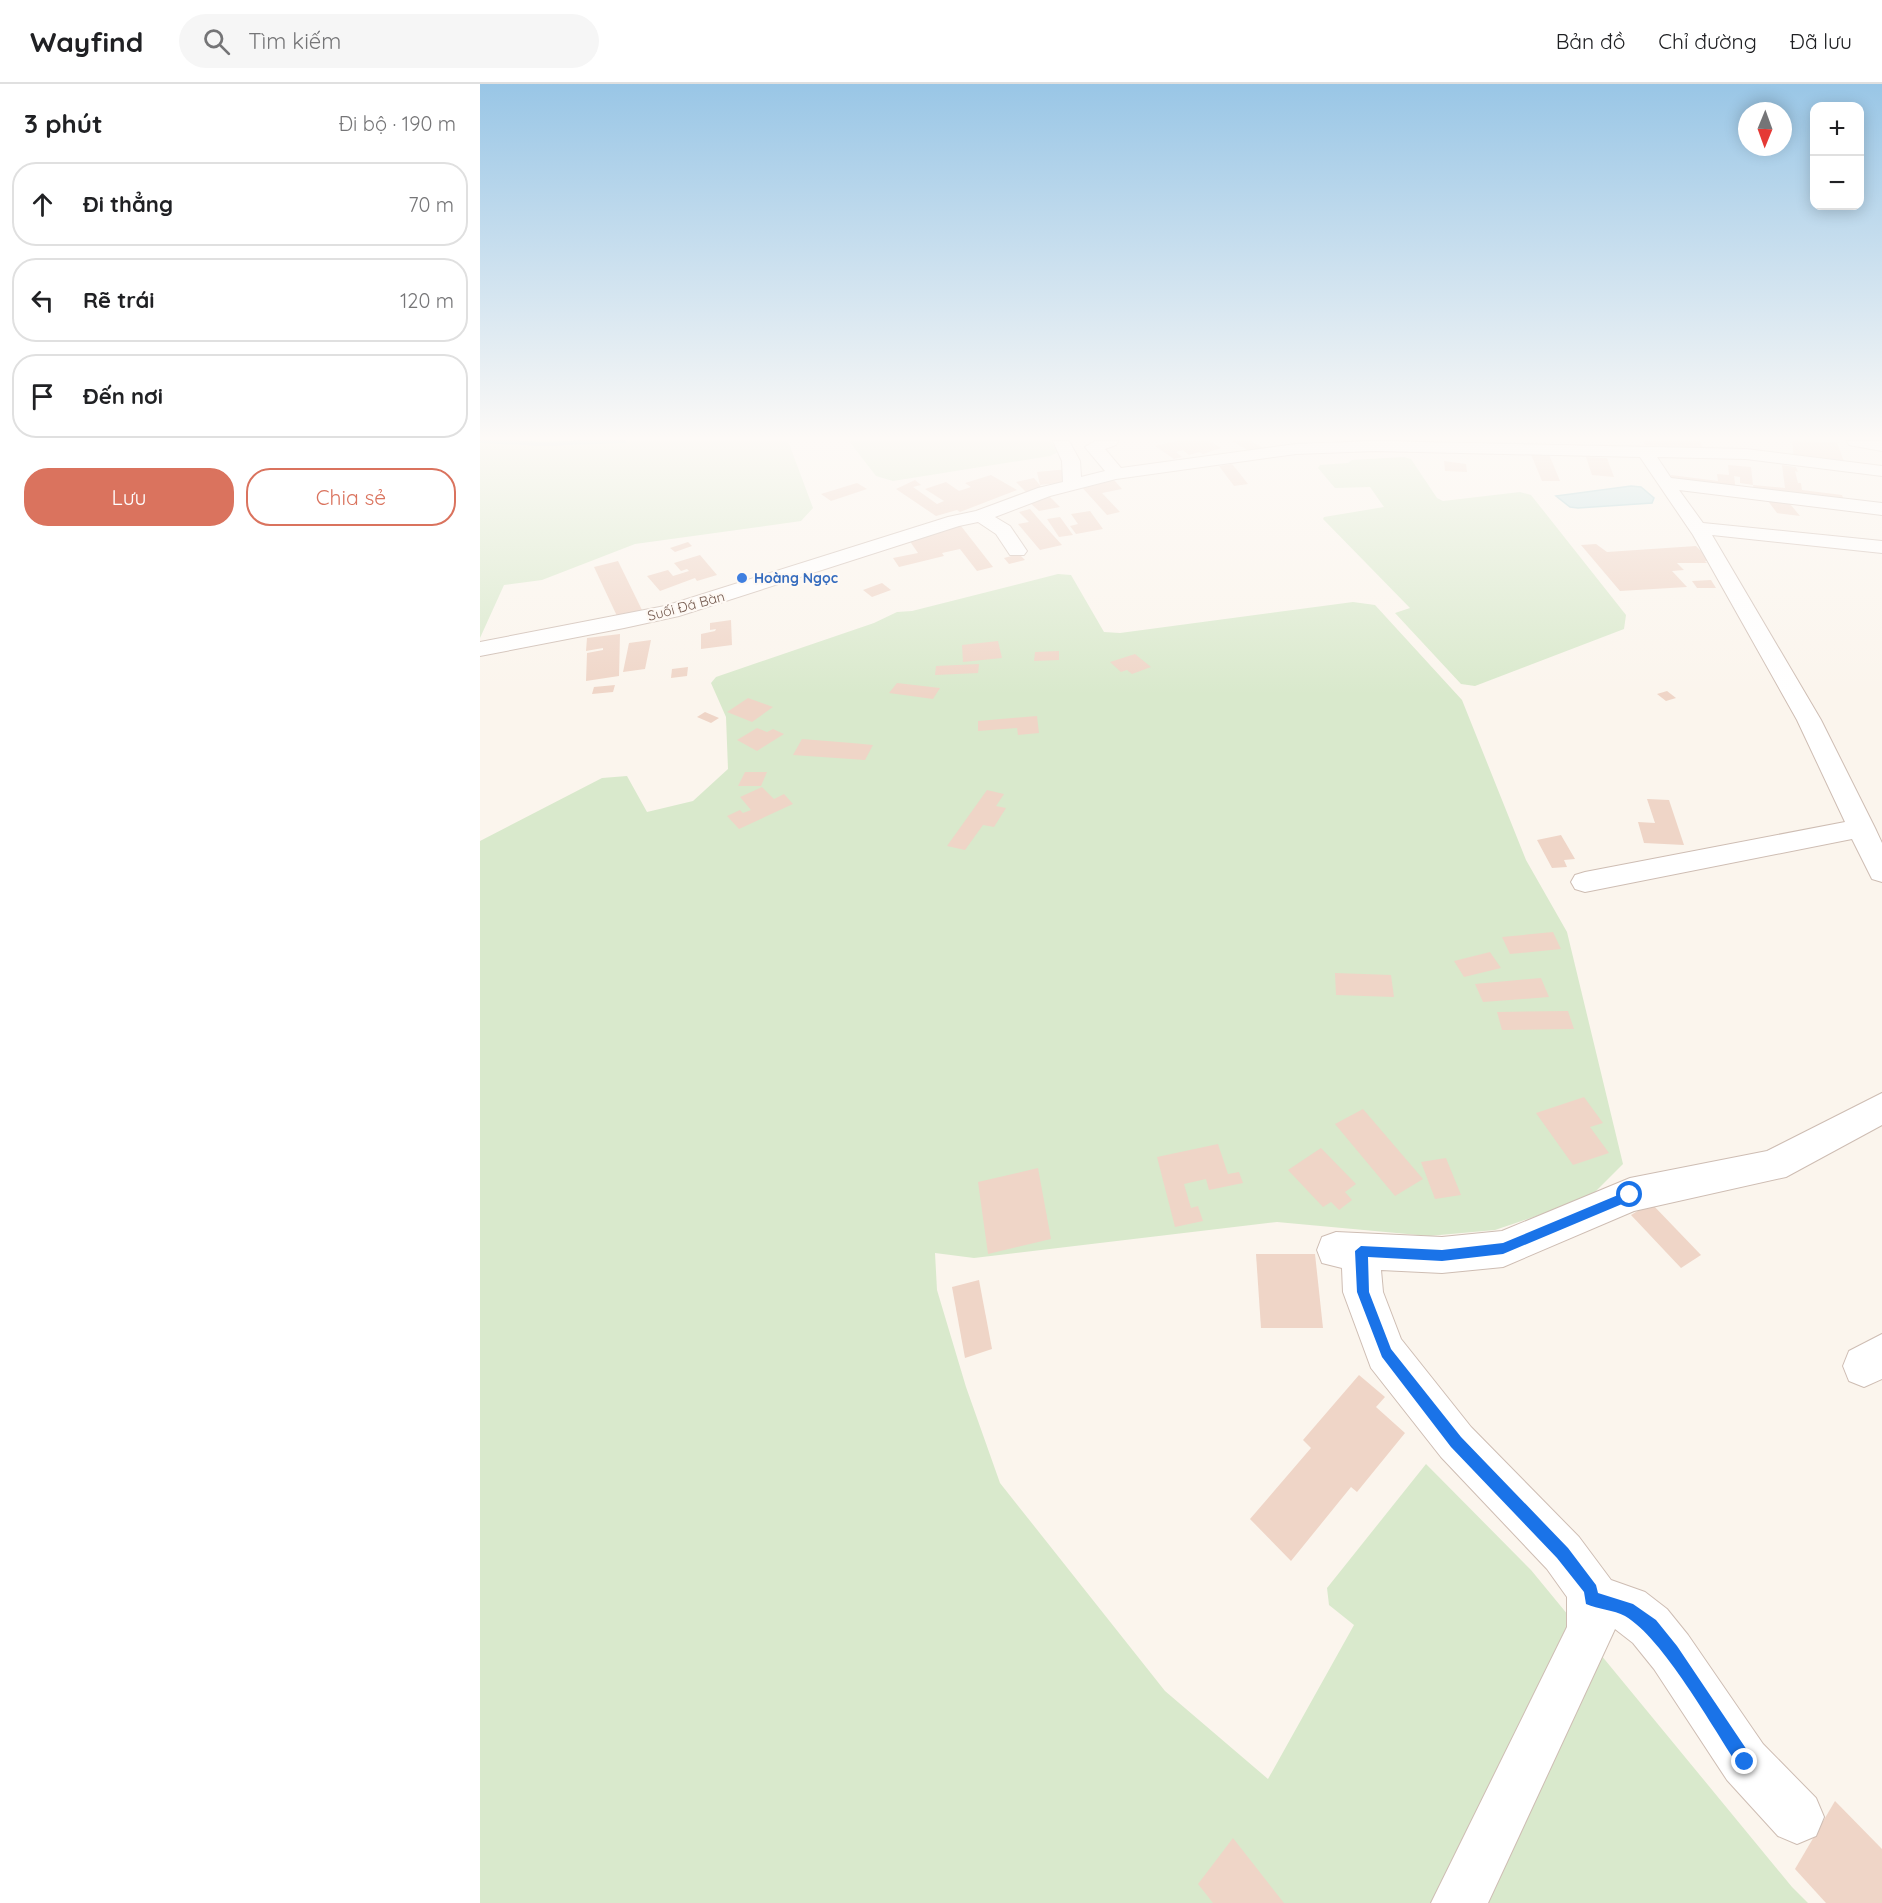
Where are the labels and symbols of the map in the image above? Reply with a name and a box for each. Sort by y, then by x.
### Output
north arrow [1738,102,1792,156]
place label: Hoàng Ngọc [754,569,838,587]
marker: Hoàng Ngọc [735,571,749,585]
street label: Suối Đá Bàn [645,587,727,625]
route start [1616,1181,1642,1207]
route end [1731,1748,1757,1774]

